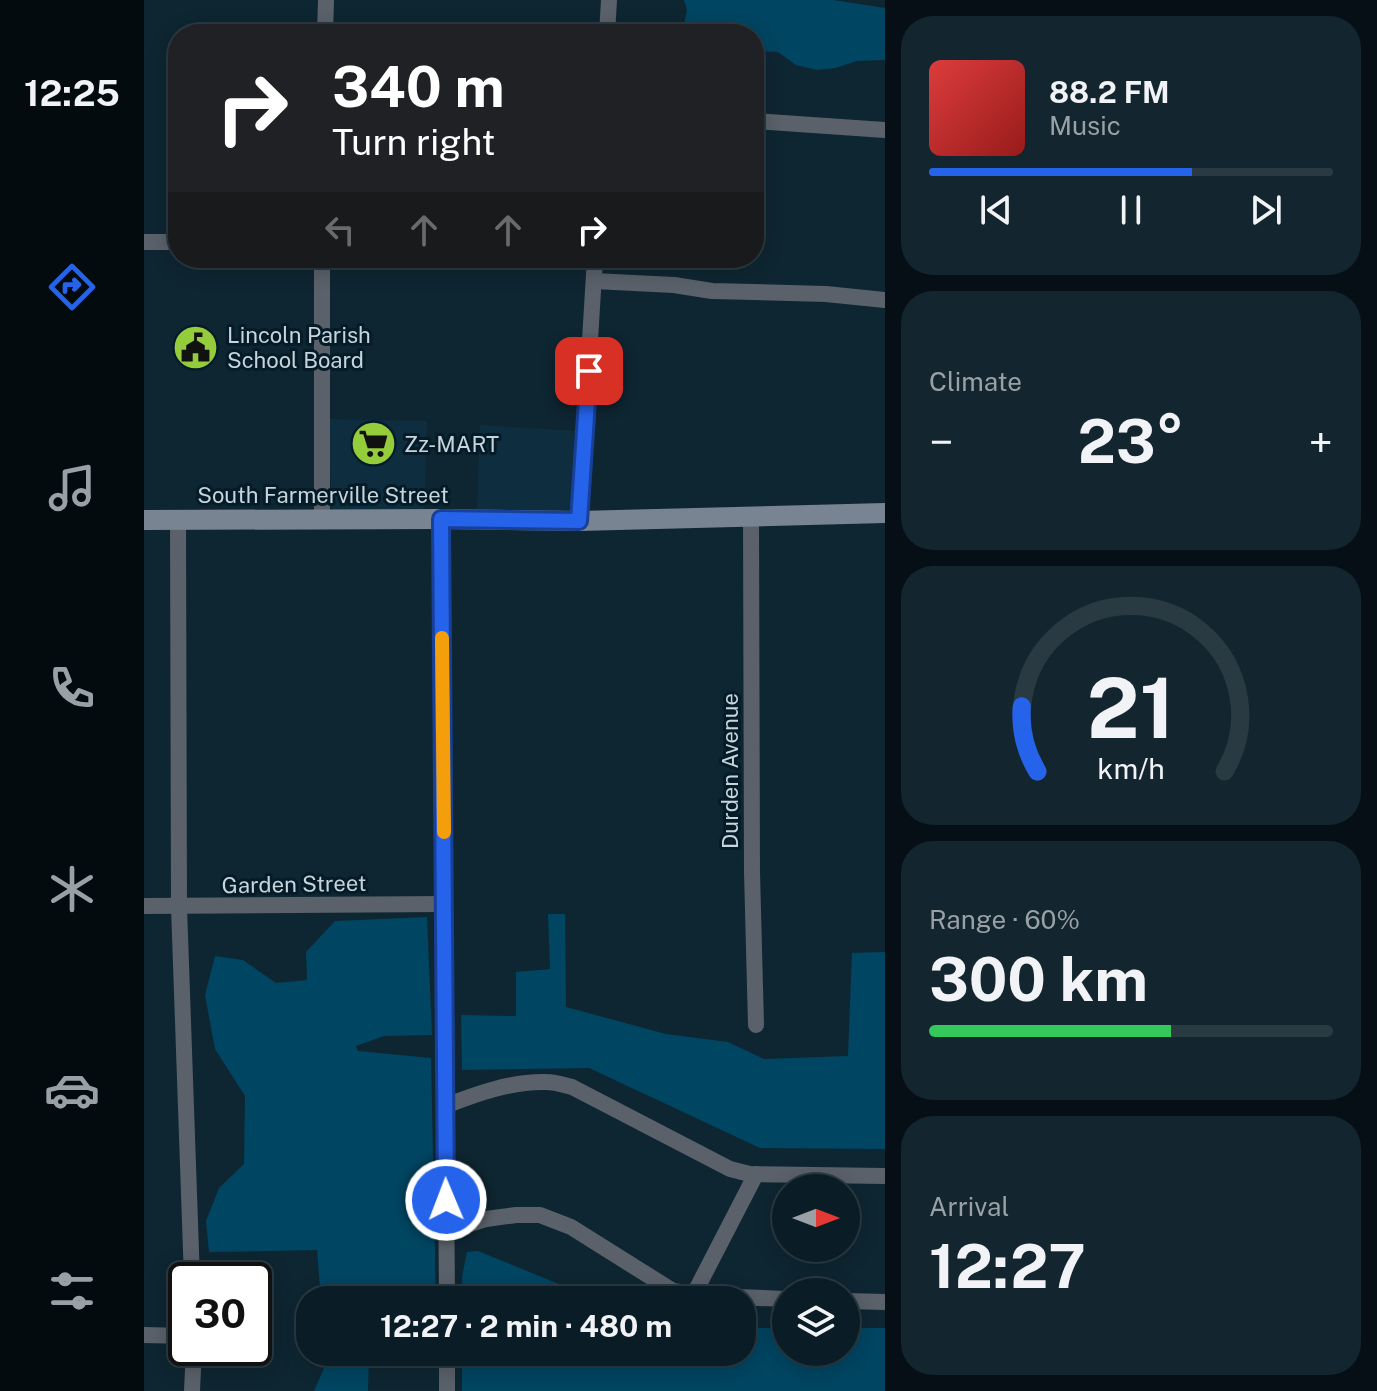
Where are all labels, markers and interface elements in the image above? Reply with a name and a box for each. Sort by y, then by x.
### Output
text: 340 m [332,54,505,120]
icon: right [200,56,304,160]
text: 12:25 [24,72,120,114]
text: 88.2 FM [1049,74,1170,110]
text: Music [1049,110,1121,141]
text: Turn right [332,121,495,163]
icon: previous [974,188,1018,232]
icon: pause [1109,188,1153,232]
icon: next [1244,188,1288,232]
icon: left [318,208,362,252]
icon: ahead [402,208,446,252]
icon: ahead [486,208,530,252]
icon: right [570,208,614,252]
icon: directions [44,259,100,315]
place label: Lincoln Parish School Board [227,322,371,373]
public building icon: Lincoln Parish School Board [172,324,220,372]
pin [555,337,623,405]
icon: arrive [567,349,611,393]
text: Climate [929,366,1022,397]
text: 23° [1078,406,1184,477]
text: − [929,416,953,468]
text: + [1309,416,1333,468]
supermarket icon: Zz-MART [349,420,397,468]
place label: Zz-MART [404,431,499,457]
icon: music [44,460,100,516]
street label: South Farmerville Street [197,482,449,508]
text: 21 [1087,658,1175,756]
icon: phone [44,660,100,716]
street label: Durden Avenue [717,693,743,849]
text: km/h [1097,752,1165,785]
icon: climate [44,861,100,917]
street label: Garden Street [221,870,367,898]
text: Range · 60% [929,904,1080,935]
text: 300 km [929,944,1148,1015]
icon: car [44,1062,100,1118]
position arrow [404,1158,488,1242]
north arrow [772,1174,860,1262]
map controls [772,1174,860,1366]
text: Arrival [929,1191,1009,1222]
text: 12:27 [929,1231,1086,1302]
speed limit sign: 30 [168,1262,272,1366]
icon: filters [44,1263,100,1319]
button: layers [772,1278,860,1366]
text: 12:27 · 2 min · 480 m [380,1308,672,1344]

